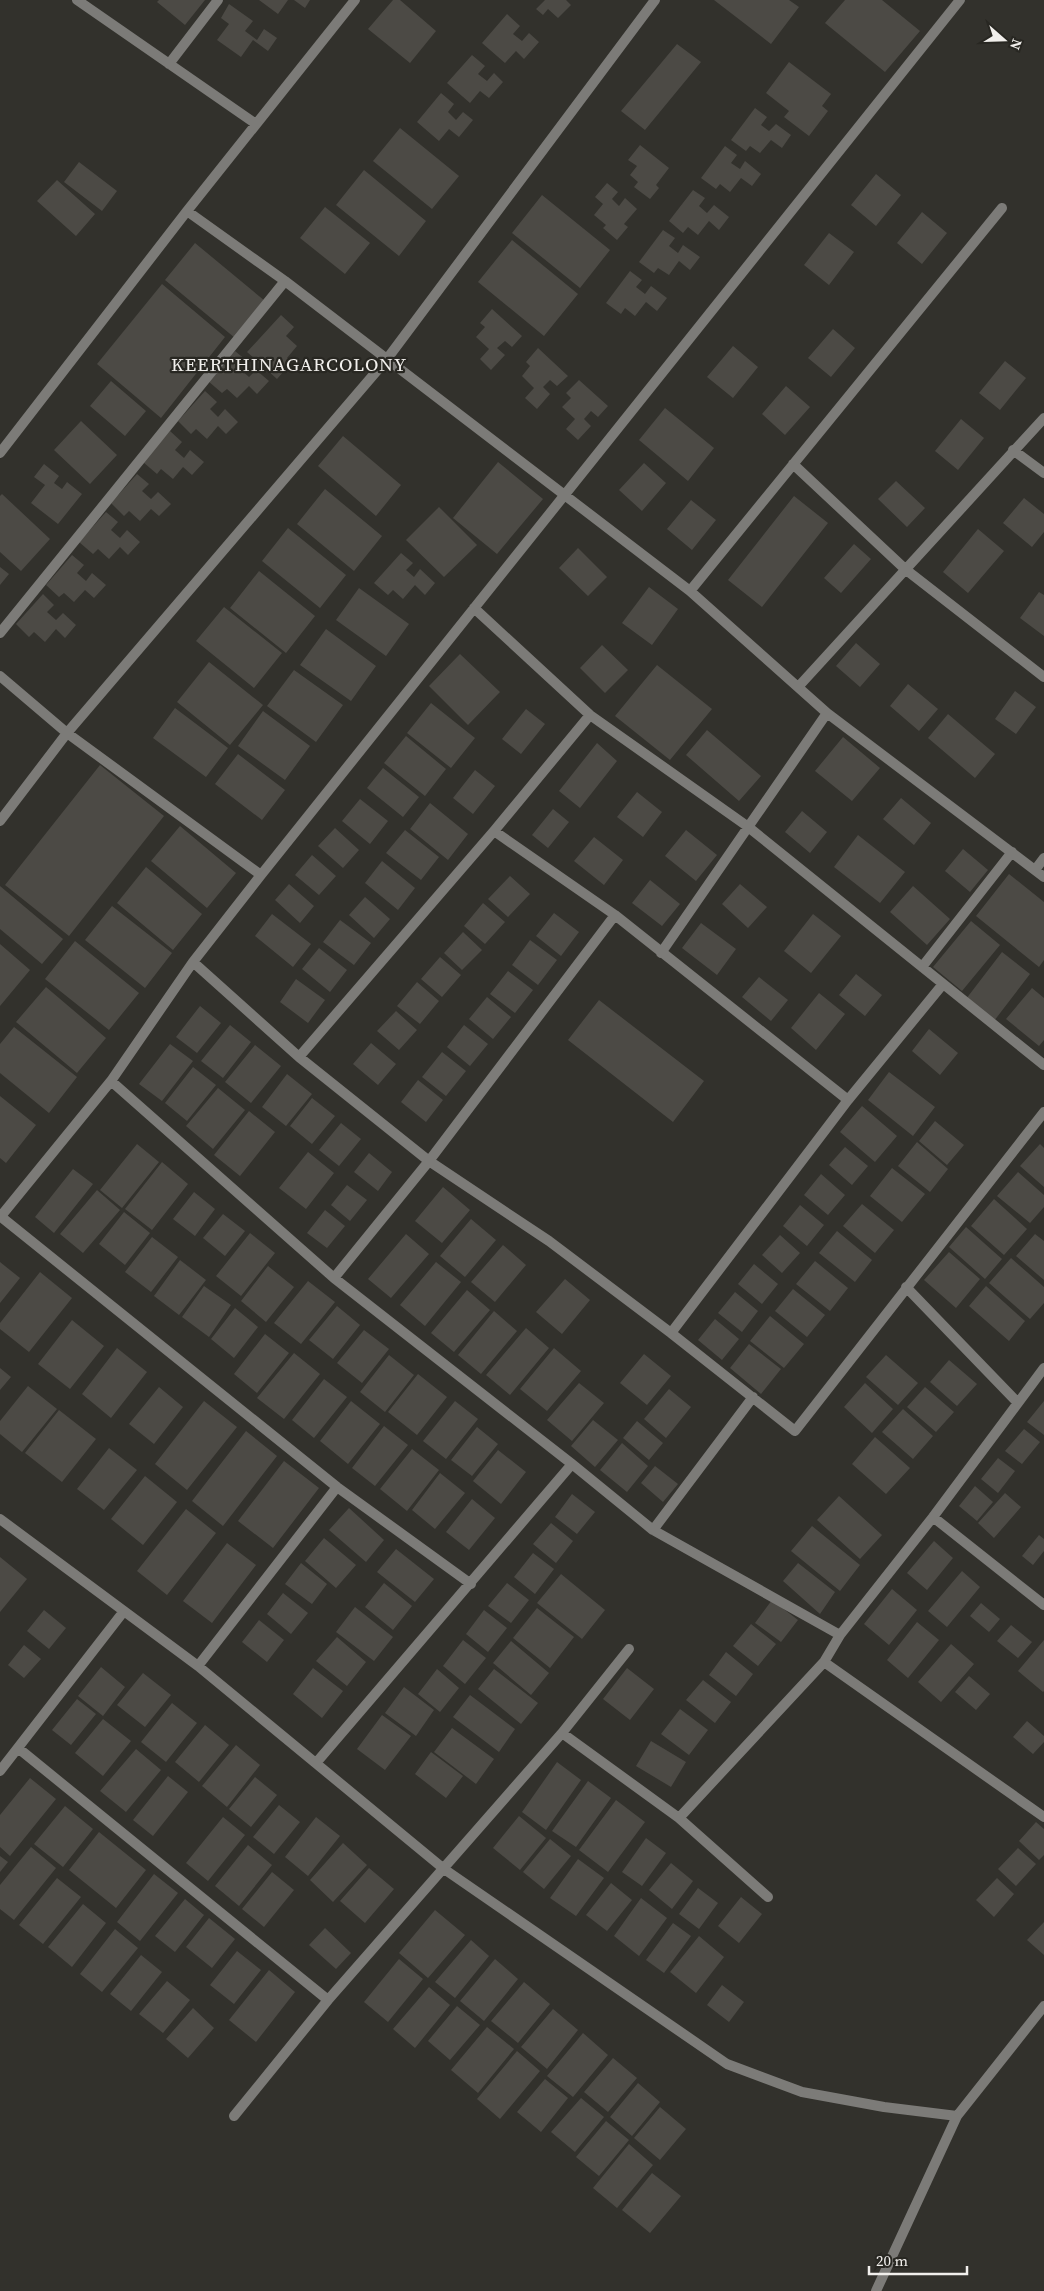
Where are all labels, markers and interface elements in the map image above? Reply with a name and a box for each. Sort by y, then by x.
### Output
north arrow [979,15,1029,65]
text: N [1005,36,1027,53]
district label: KEERTHINAGARCOLONY [171,351,407,377]
scale bar [869,2244,966,2276]
text: 20 m [876,2250,908,2271]

